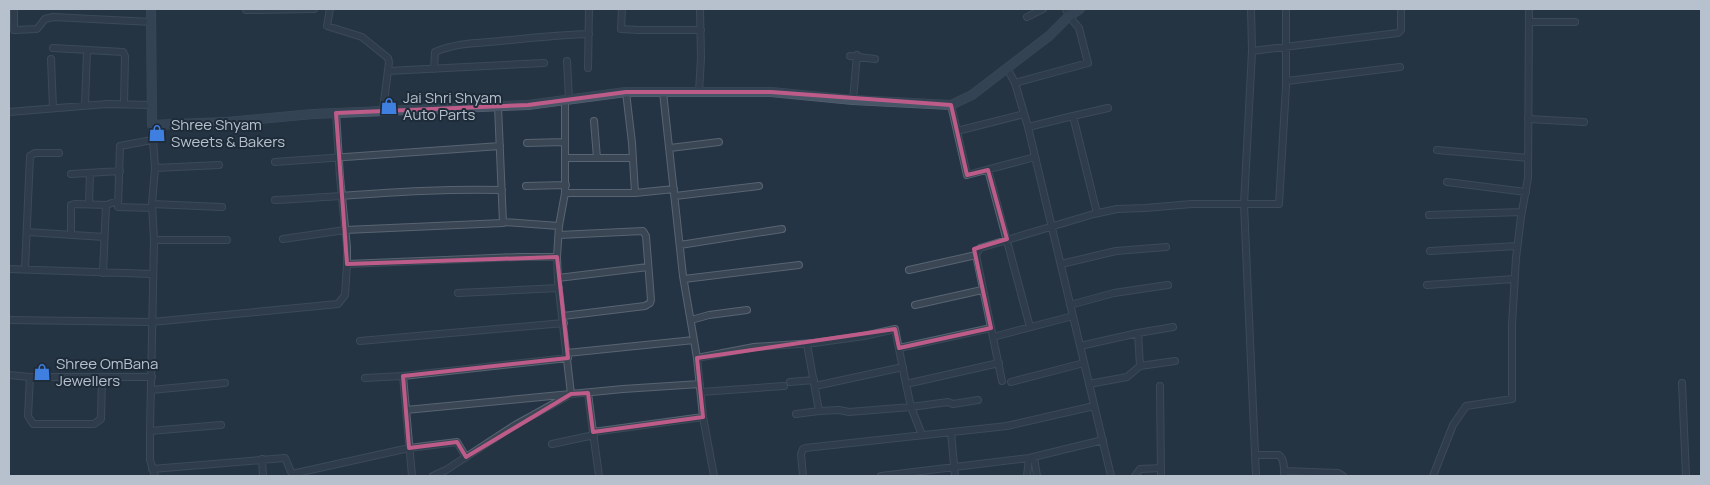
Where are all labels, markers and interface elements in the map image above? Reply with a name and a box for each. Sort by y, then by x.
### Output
place label: Jai Shri Shyam Auto Parts [403,87,502,125]
shop icon: Jai Shri Shyam Auto Parts [379,96,399,116]
place label: Shree Shyam Sweets & Bakers [171,114,285,152]
shop icon: Shree Shyam Sweets & Bakers [147,123,167,143]
place label: Shree OmBana Jewellers [56,353,158,391]
shop icon: Shree OmBana Jewellers [32,362,52,382]

